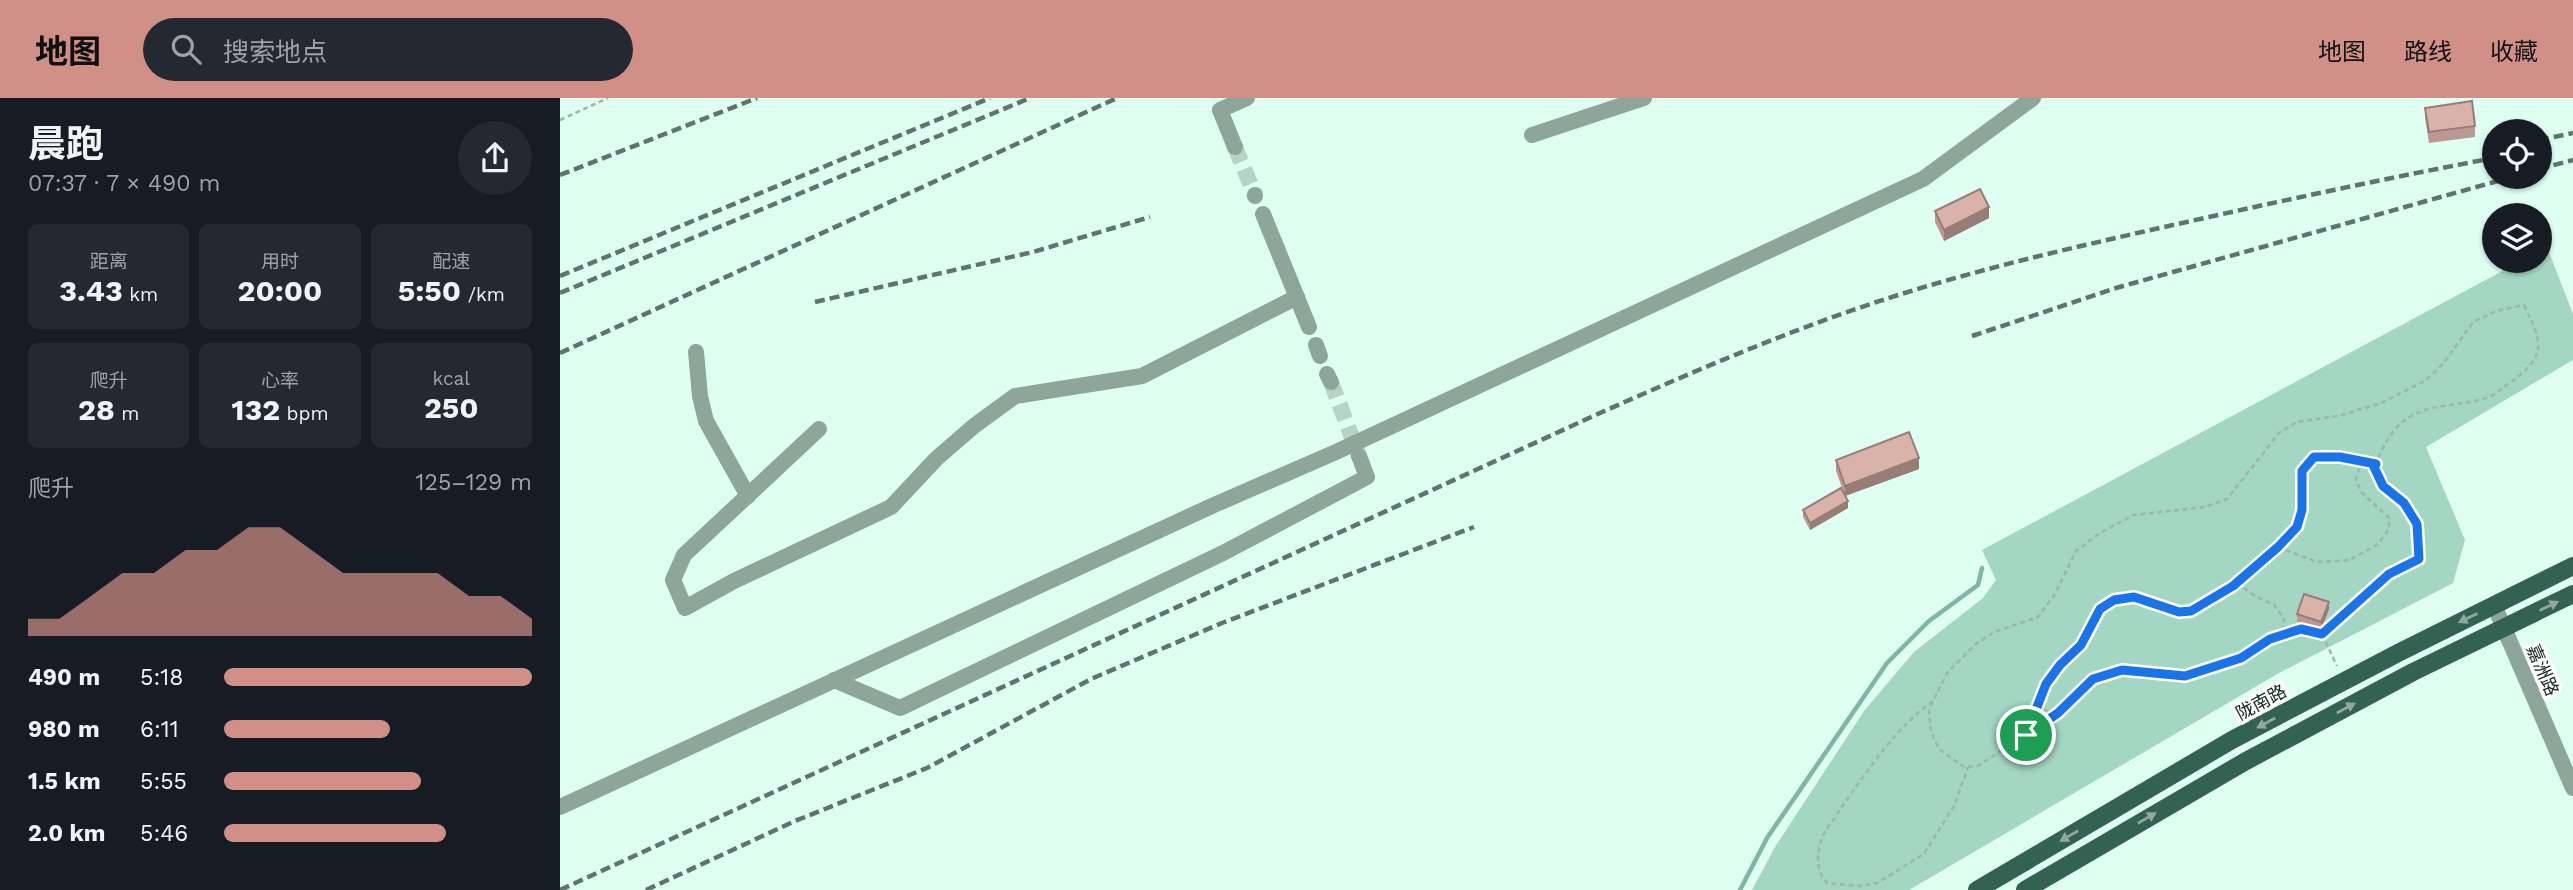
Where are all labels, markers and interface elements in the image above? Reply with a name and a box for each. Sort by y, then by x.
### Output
search box [143,18,633,81]
icon: search [167,30,205,68]
text: 地图 [35,32,101,71]
text: 搜索地点 [223,37,327,67]
text: 地图 [2318,38,2366,66]
text: 路线 [2404,38,2452,66]
text: 收藏 [2490,38,2538,66]
map controls [2482,119,2552,273]
button: locate [2482,119,2552,189]
button: share [458,121,532,195]
text: 晨跑 [28,122,104,166]
text: 07:37 · 7 × 490 m [28,170,220,197]
button: layers [2482,203,2552,273]
text: 距离 [90,250,128,273]
text: 用时 [261,250,299,273]
text: 配速 [432,250,470,273]
text: 3.43 [59,273,123,308]
text: 20:00 [238,273,322,308]
text: 5:50 [398,273,461,308]
text: km [123,283,158,306]
text: /km [461,283,505,306]
text: kcal [433,367,470,390]
text: 爬升 [90,369,128,392]
text: 心率 [261,369,299,392]
text: 250 [424,390,479,425]
text: 28 [78,392,115,427]
text: 132 [231,392,280,427]
text: m [115,402,139,425]
text: bpm [280,402,329,425]
text: 125–129 m [416,469,532,496]
text: 爬升 [28,475,74,502]
one-way arrow [2539,600,2559,611]
one-way arrow [2458,612,2478,624]
street label: 嘉洲路 [2523,641,2563,699]
text: 490 m [28,664,100,691]
text: 5:18 [140,664,183,691]
street label: 陇南路 [2232,680,2290,724]
one-way arrow [2336,702,2356,714]
pin [1996,705,2056,765]
text: 980 m [28,716,100,743]
text: 6:11 [140,716,179,743]
icon: arrive [2007,716,2045,754]
one-way arrow [2256,717,2276,728]
text: 1.5 km [28,768,101,795]
text: 5:55 [140,768,187,795]
one-way arrow [2137,813,2157,825]
text: 2.0 km [28,820,106,847]
text: 5:46 [140,820,188,847]
one-way arrow [2059,830,2078,842]

